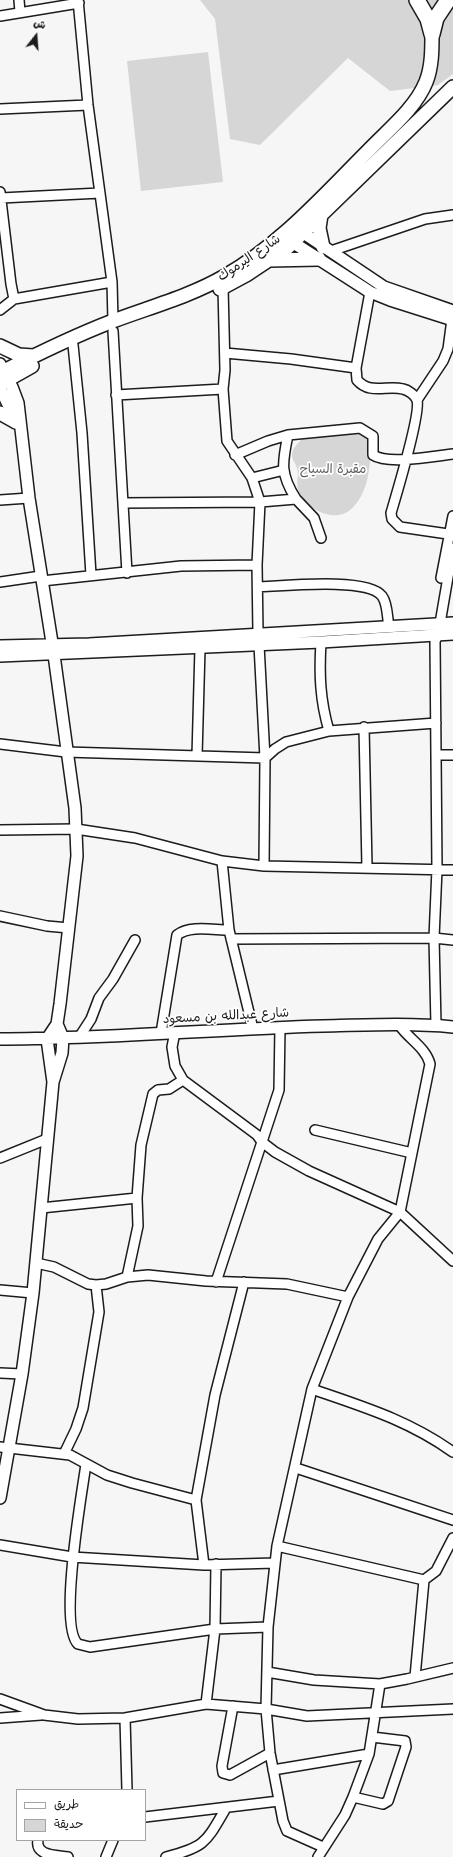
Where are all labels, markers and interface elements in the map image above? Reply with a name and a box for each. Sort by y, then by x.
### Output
north arrow [16,16,56,56]
text: ش [32,16,47,32]
street label: شارع اليرموك [215,231,283,285]
park label: مقبرة السياح [300,461,366,477]
street label: شارع عبدالله بن مسعود [162,1005,290,1027]
legend [16,1789,146,1841]
text: طريق [54,1797,79,1811]
text: حديقة [54,1817,83,1831]

